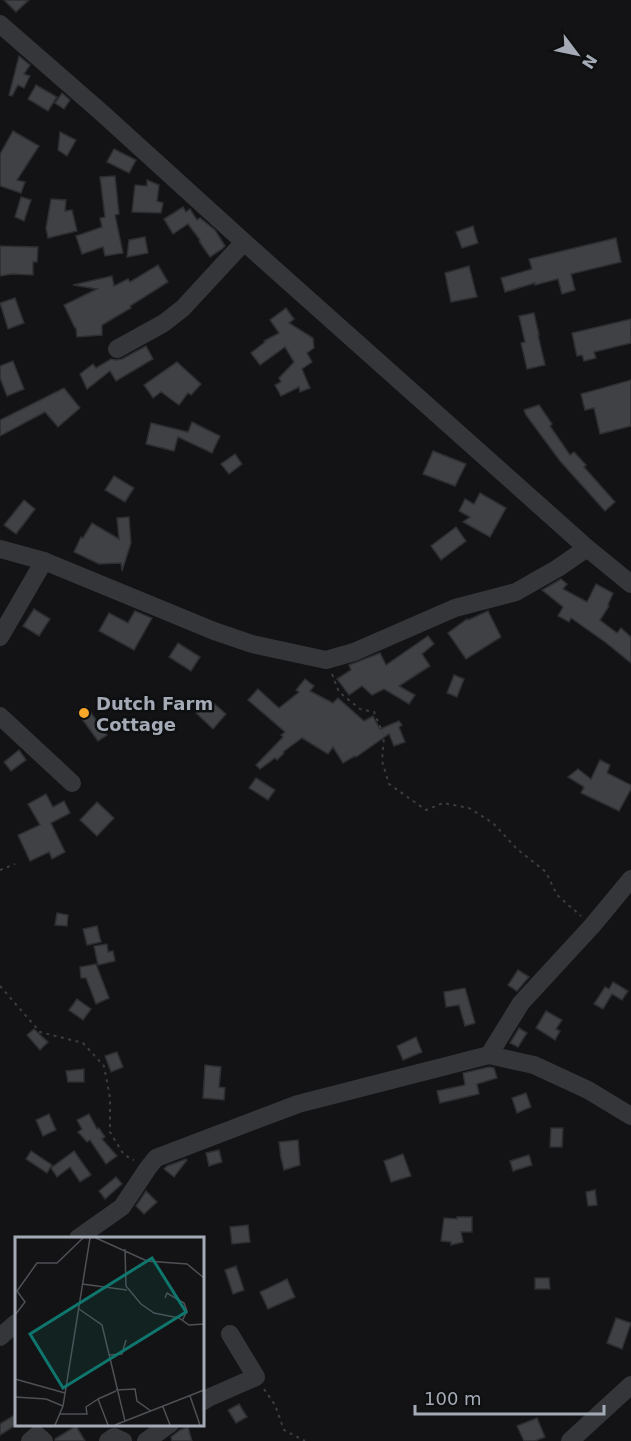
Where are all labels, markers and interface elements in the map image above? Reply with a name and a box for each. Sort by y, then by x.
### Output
north arrow [547,24,607,84]
text: N [578,51,601,72]
place label: Dutch Farm Cottage [96,693,213,735]
marker: Dutch Farm Cottage [77,706,91,720]
inset map [15,1237,204,1426]
scale bar [415,1378,604,1416]
text: 100 m [424,1388,482,1409]

